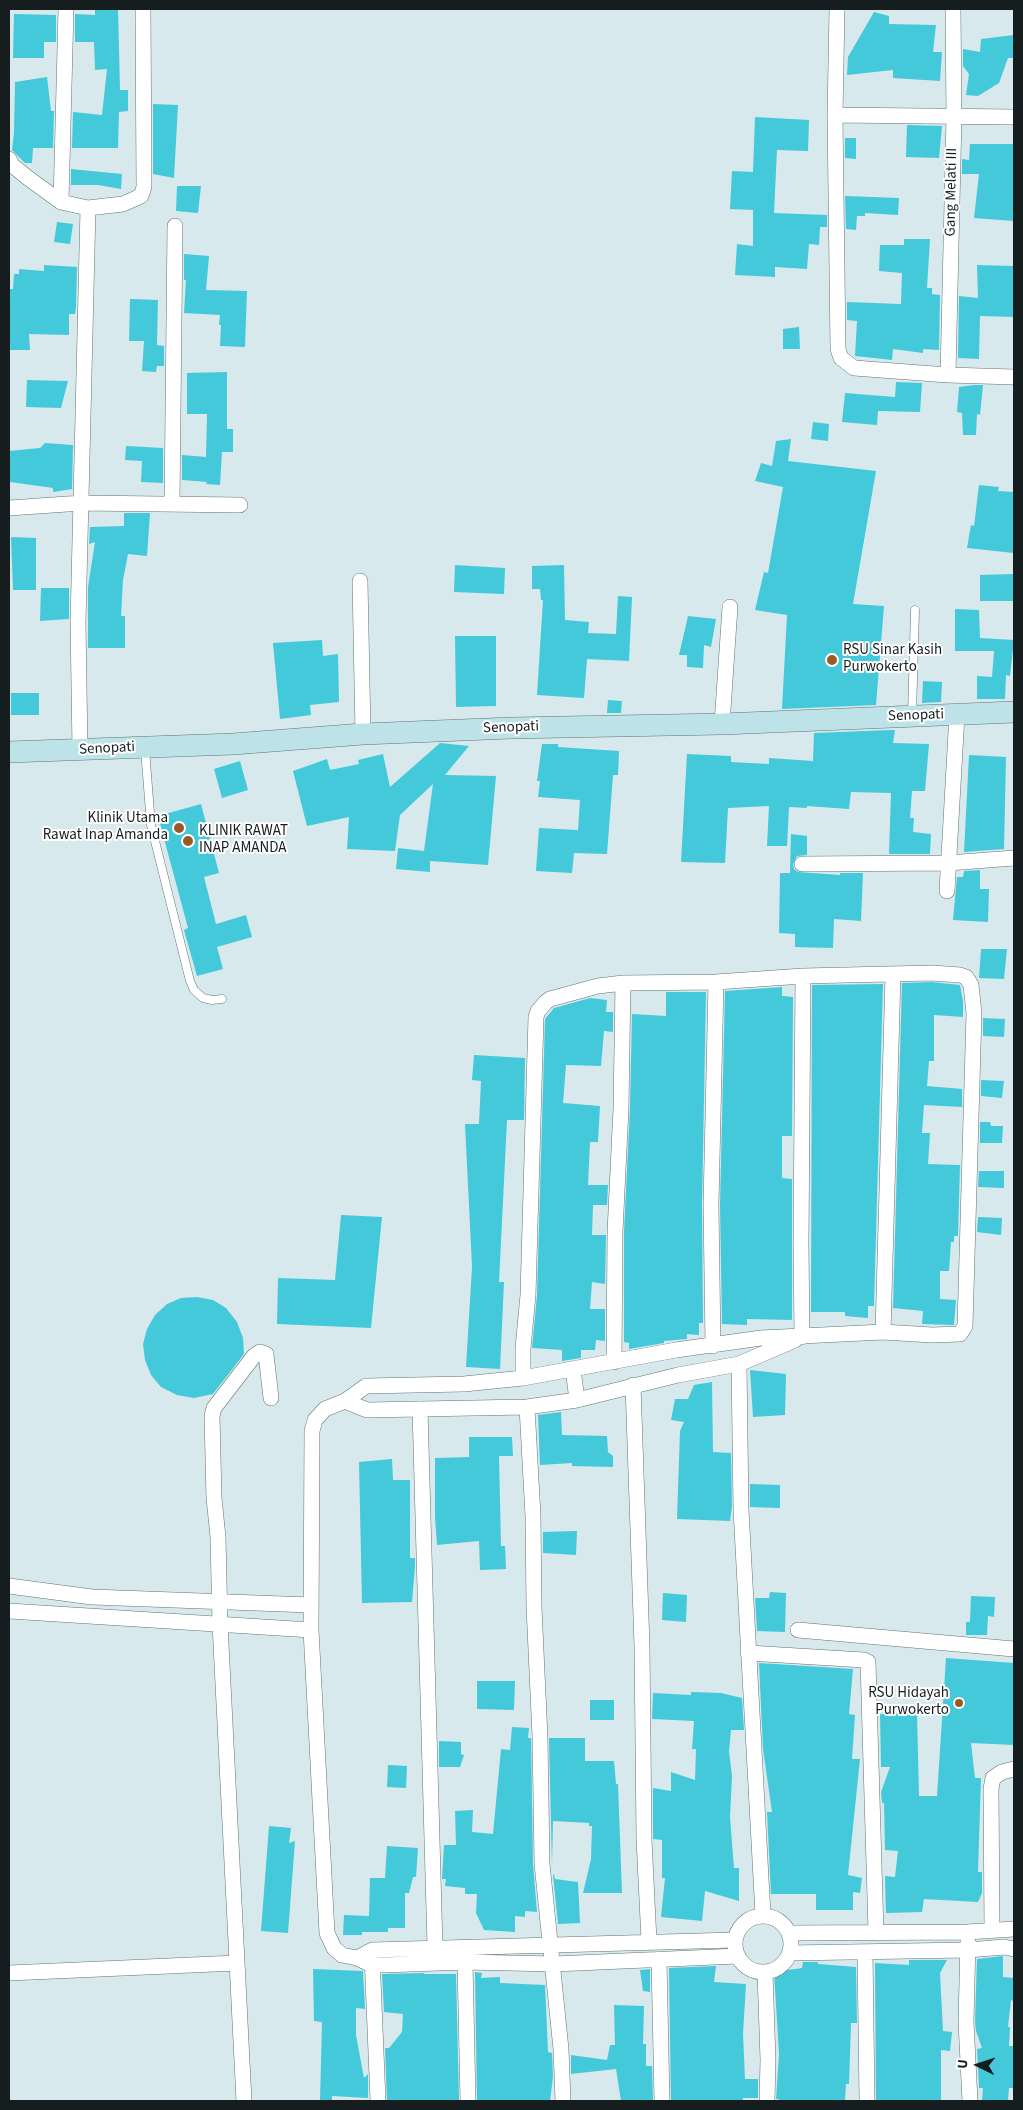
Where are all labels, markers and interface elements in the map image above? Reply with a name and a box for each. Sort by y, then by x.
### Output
street label: Gang Melati III [942,147,962,237]
place label: RSU Sinar Kasih Purwokerto [843,642,942,677]
marker: RSU Sinar Kasih Purwokerto [825,653,839,667]
street label: Senopati [888,706,944,726]
street label: Senopati [483,718,539,738]
street label: Senopati [79,739,135,759]
place label: Klinik Utama Rawat Inap Amanda [43,810,168,845]
marker: Klinik Utama Rawat Inap Amanda [172,821,186,835]
place label: KLINIK RAWAT INAP AMANDA [199,823,288,858]
marker: KLINIK RAWAT INAP AMANDA [181,834,195,848]
place label: RSU Hidayah Purwokerto [868,1685,949,1720]
marker: RSU Hidayah Purwokerto [953,1697,965,1709]
north arrow [953,2040,1003,2090]
text: U [953,2059,973,2069]

